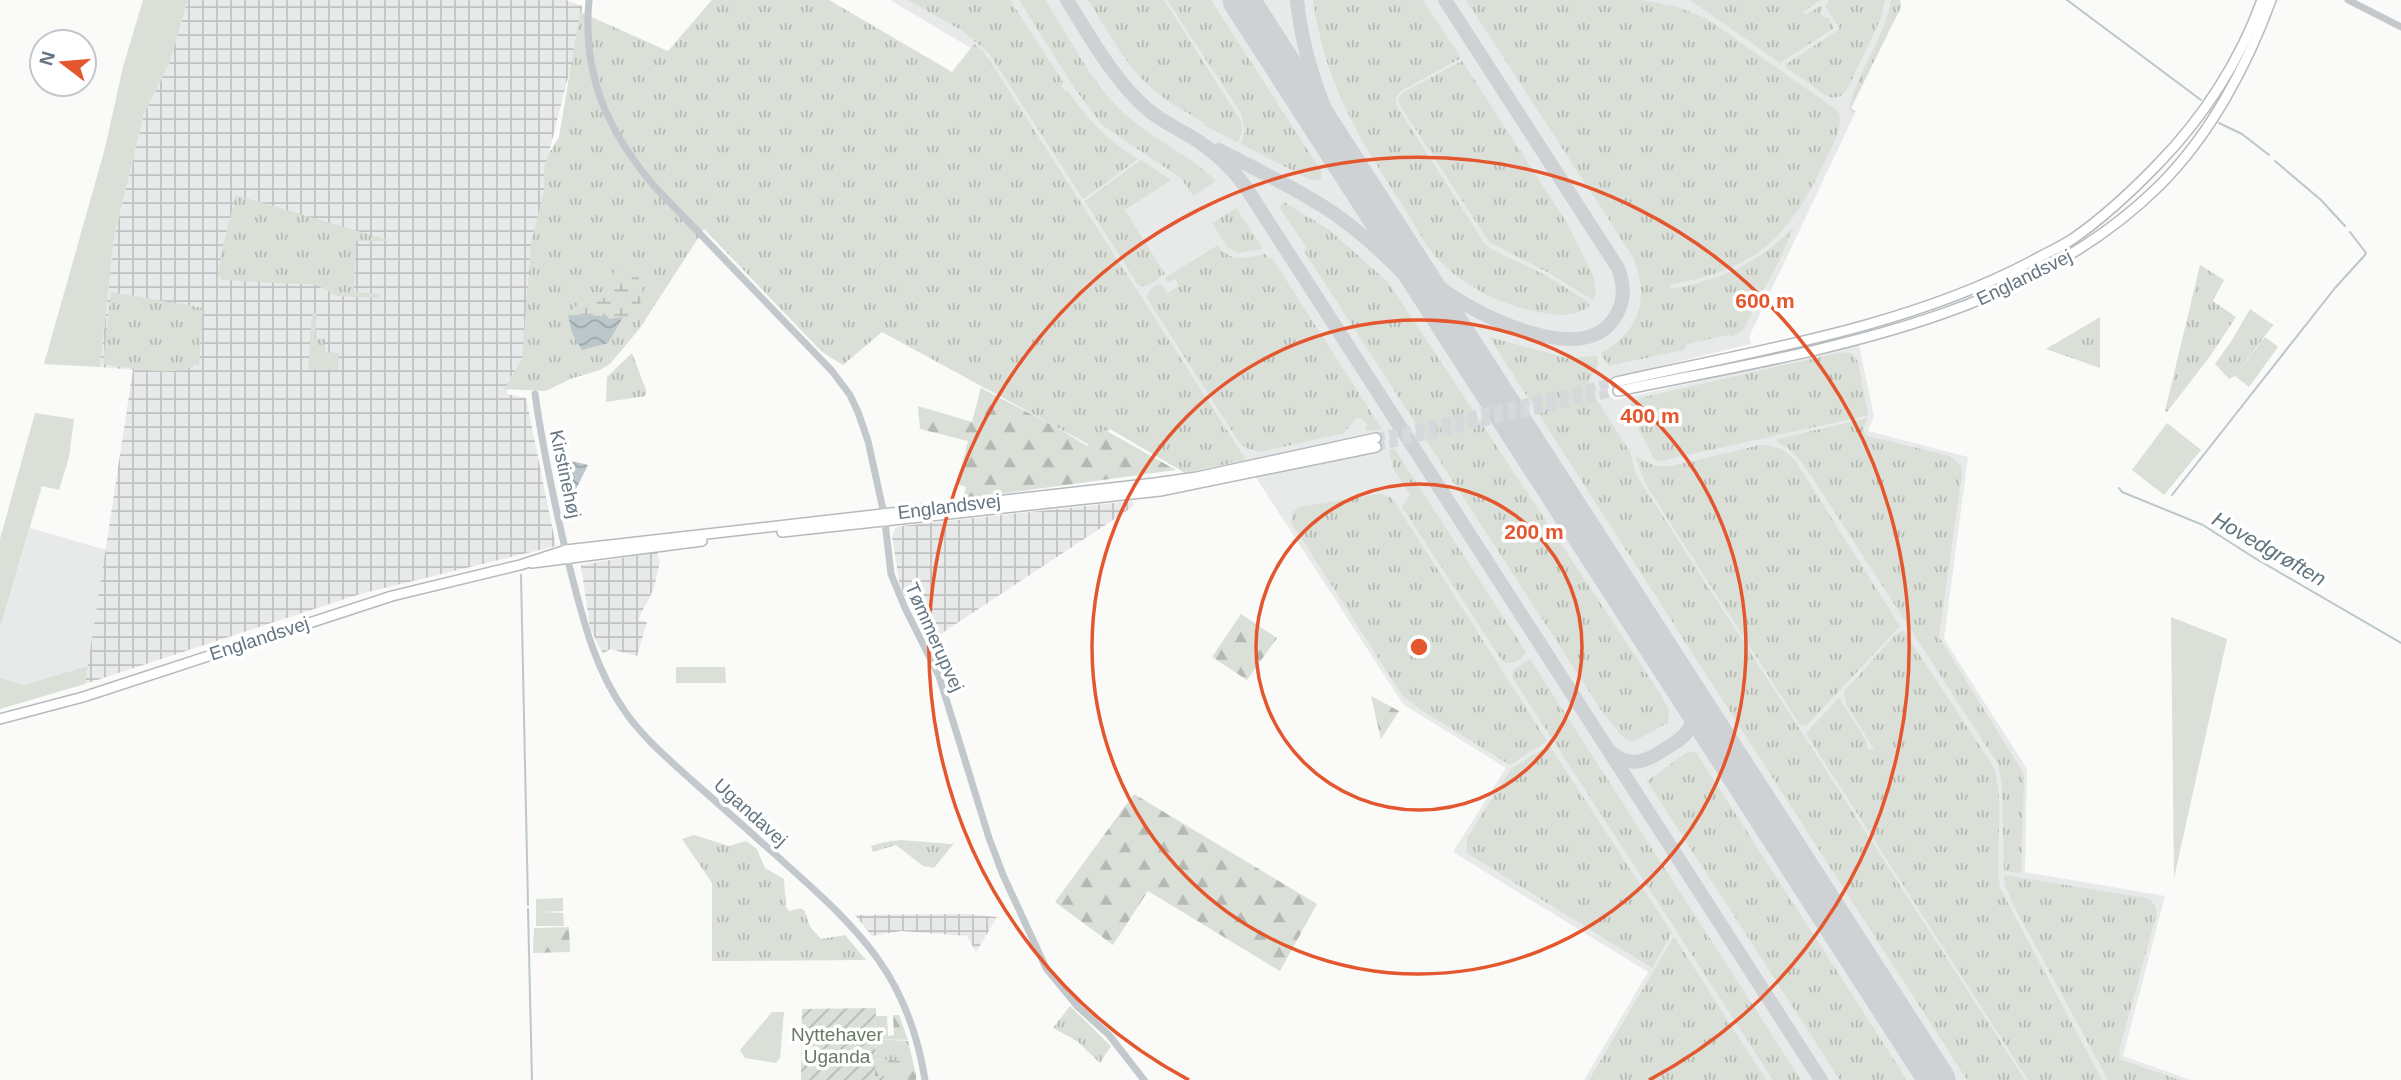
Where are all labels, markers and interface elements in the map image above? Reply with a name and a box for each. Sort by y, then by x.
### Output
north arrow [28,28,98,98]
text: N [35,49,59,68]
street label: Englandsvej [1973,245,2075,310]
text: 600 m [1735,289,1795,312]
text: 400 m [1620,404,1680,427]
street label: Kirstinehøj [546,428,585,520]
street label: Englandsvej [896,490,1002,523]
water label: Hovedgrøften [2208,507,2330,590]
text: 200 m [1504,520,1564,543]
street label: Tømmerupvej [901,579,968,695]
street label: Englandsvej [207,612,312,664]
centre of rings [1407,635,1431,659]
street label: Ugandavej [710,774,791,851]
park label: Nyttehaver Uganda [791,1024,884,1067]

